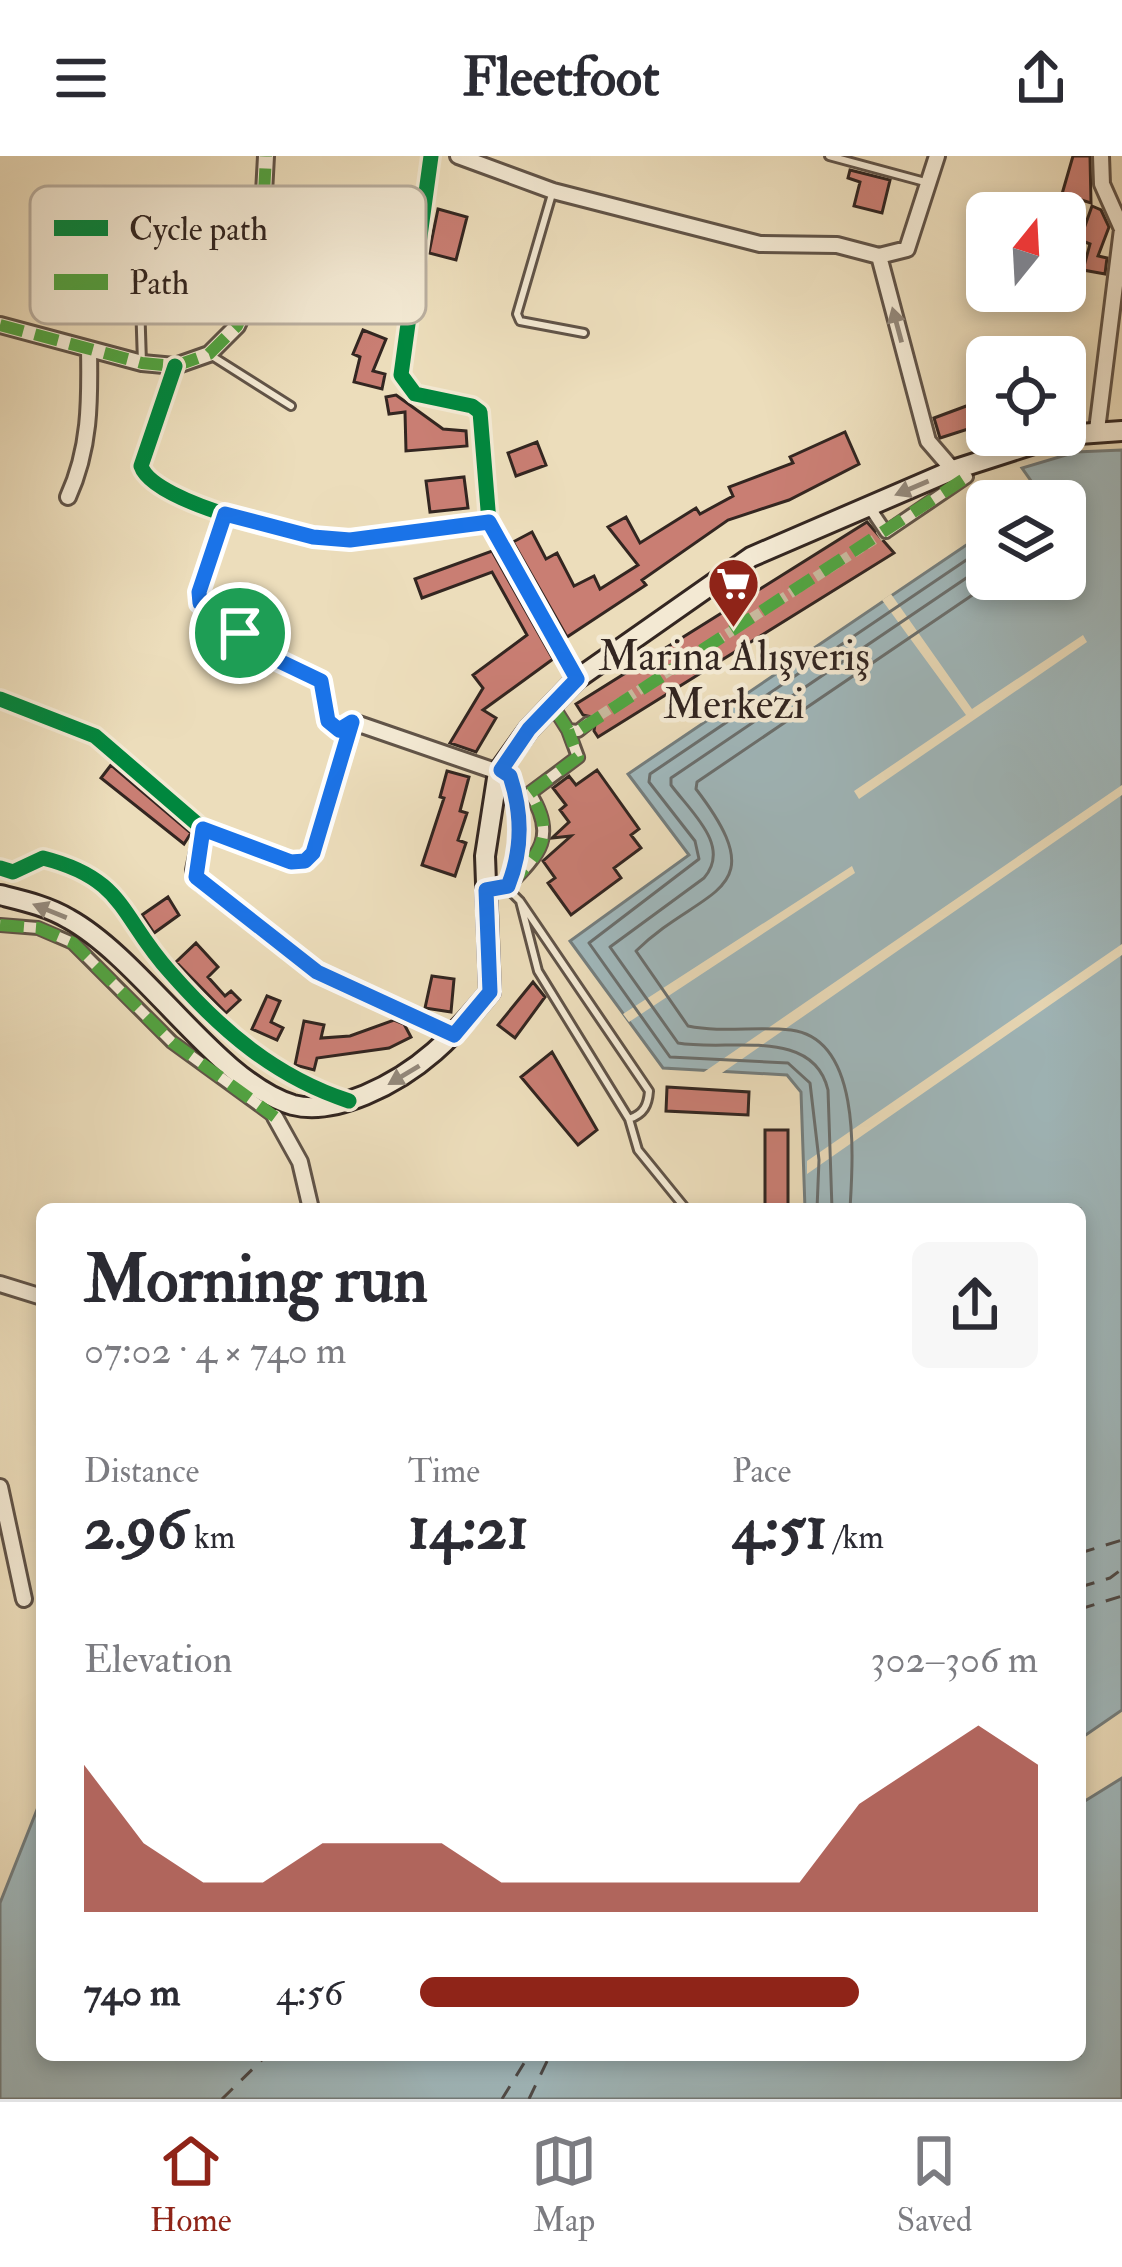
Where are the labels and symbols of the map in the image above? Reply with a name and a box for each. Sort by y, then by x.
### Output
legend [30,186,426,324]
north arrow [966,192,1086,312]
text: Cycle path [129,209,268,251]
text: Path [129,263,189,304]
one-way arrow [887,306,906,343]
one-way arrow [894,478,929,498]
supermarket icon: Marina Alışveriş Merkezi [706,555,762,629]
pin [189,582,291,684]
place label: Marina Alışveriş Merkezi [598,631,870,731]
one-way arrow [32,901,68,920]
one-way arrow [387,1064,421,1085]

